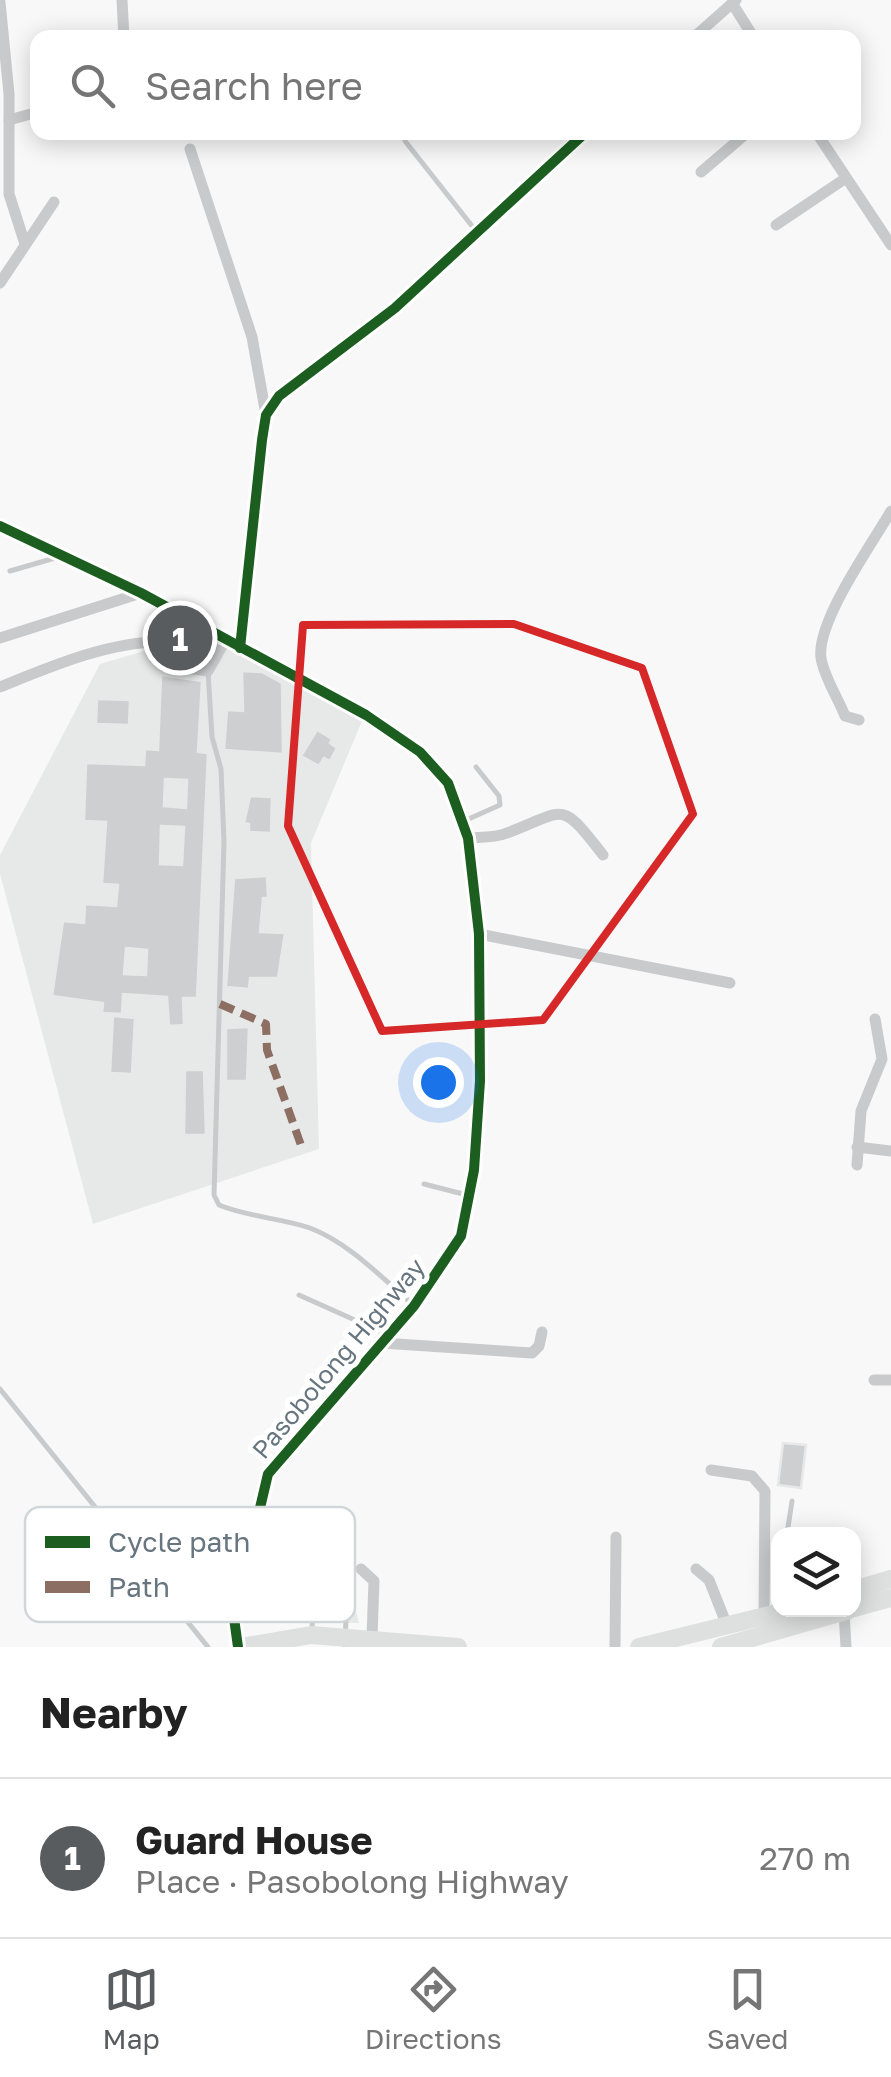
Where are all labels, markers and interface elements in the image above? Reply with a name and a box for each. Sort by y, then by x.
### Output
search box [30,30,861,140]
icon: search [65,58,120,113]
text: Search here [145,63,363,108]
pin: 1 [148,600,212,676]
your location [413,1057,464,1108]
street label: Pasobolong Highway [245,1251,431,1465]
legend [25,1507,355,1622]
text: Cycle path [108,1525,251,1558]
map controls [771,1527,861,1617]
button: layers [771,1527,861,1617]
text: Path [108,1570,170,1603]
text: Nearby [40,1687,188,1737]
text: Guard House [135,1817,373,1862]
text: 1 [64,1839,81,1877]
text: 270 m [759,1839,851,1877]
text: Place · Pasobolong Highway [135,1862,569,1900]
tab: Map [103,1962,160,2055]
tab: Directions [365,1962,502,2055]
tab: Saved [707,1962,788,2055]

